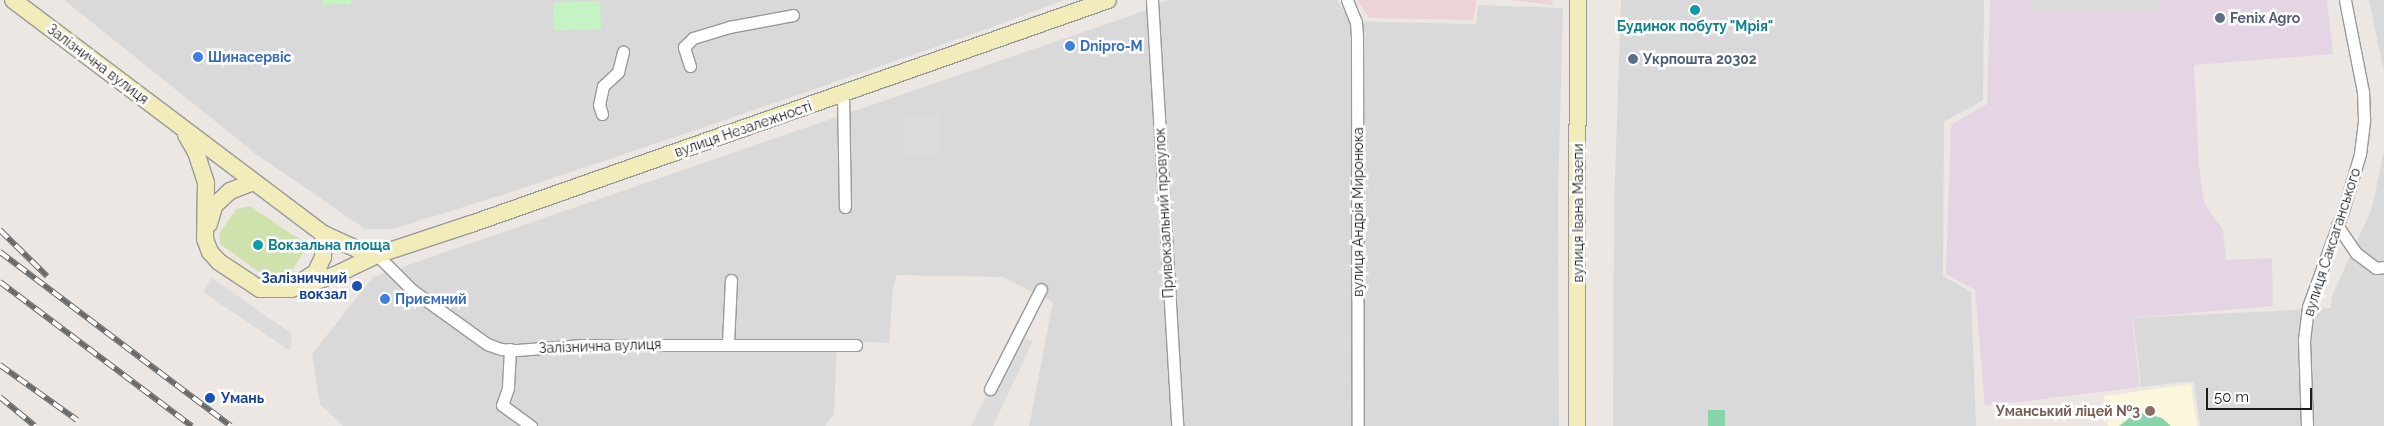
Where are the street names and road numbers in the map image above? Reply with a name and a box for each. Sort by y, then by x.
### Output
street label: Залізнична вулиця [44,20,152,108]
street label: вулиця Незалежності [672,98,814,160]
street label: Привокзальний провулок [1151,127,1177,299]
street label: вулиця Андрія Миронюка [1350,127,1366,297]
street label: вулиця Івана Мазепи [1570,143,1586,283]
street label: вулиця Саксаганського [2300,166,2364,318]
street label: Залізнична вулиця [538,335,662,357]

